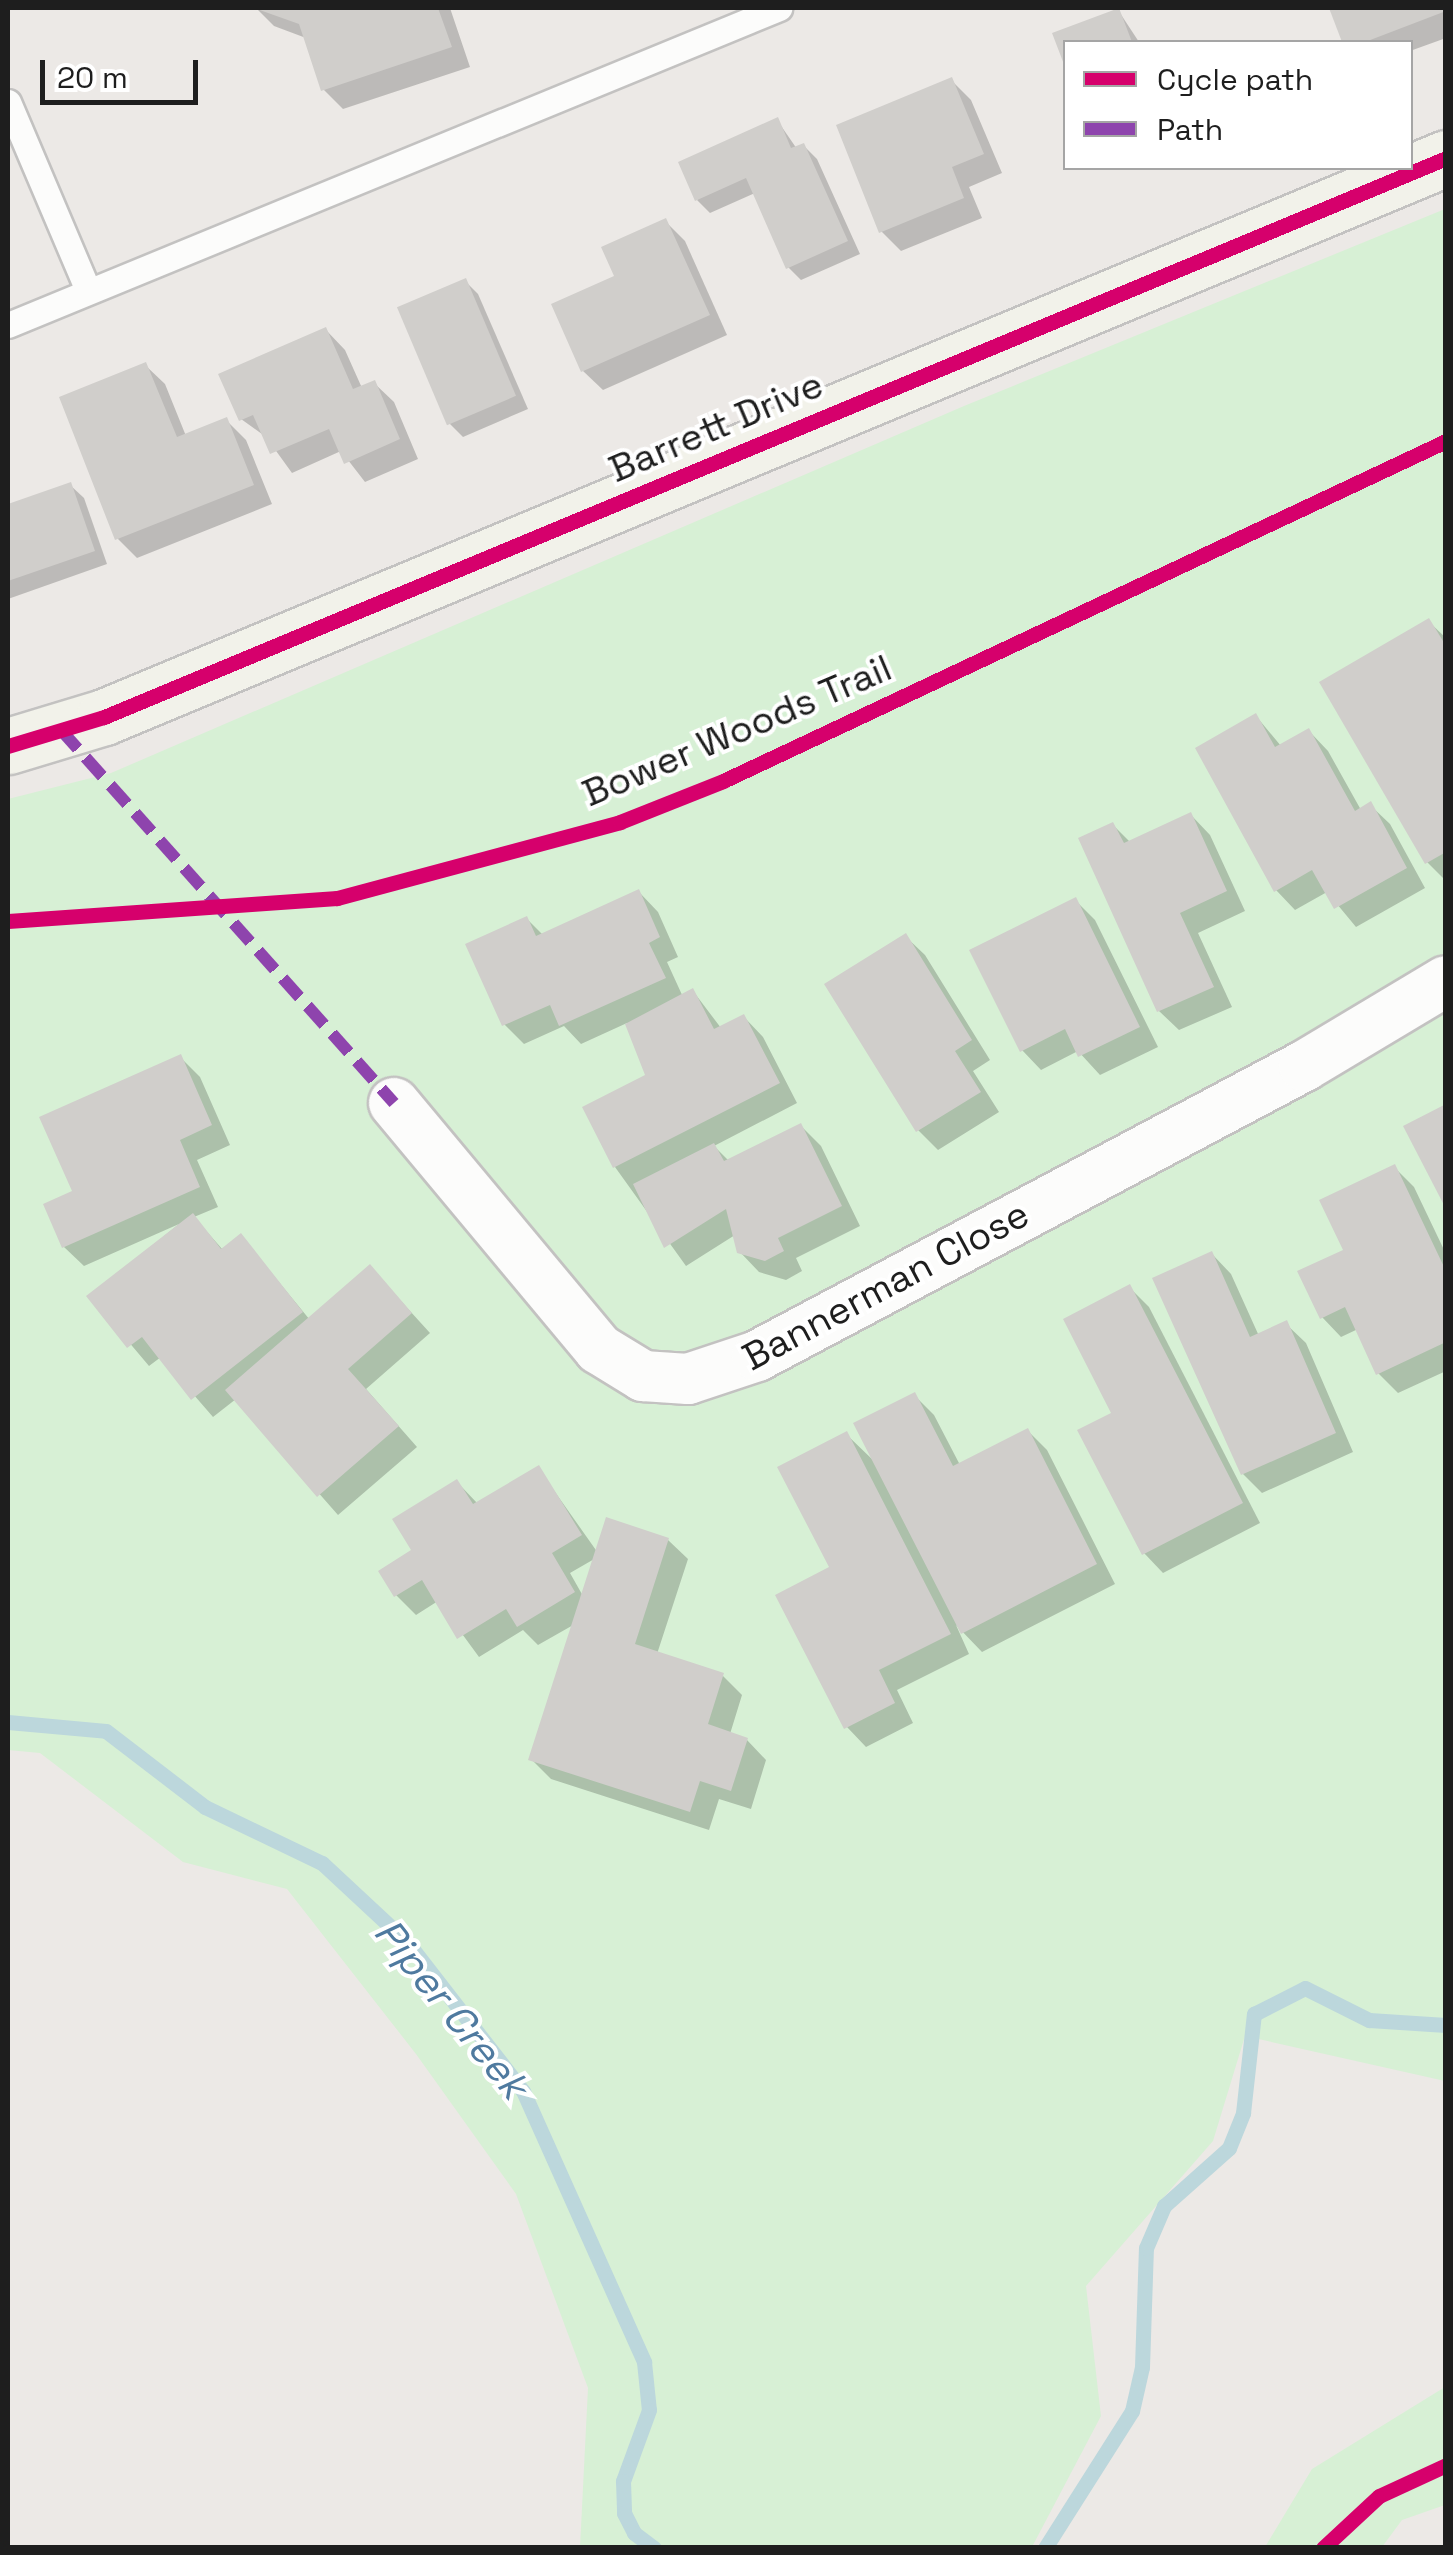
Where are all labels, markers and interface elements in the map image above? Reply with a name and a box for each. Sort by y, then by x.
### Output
scale bar [45,40,202,102]
legend [1063,40,1413,170]
text: 20 m [57,58,128,97]
text: Cycle path [1157,60,1313,99]
text: Path [1157,110,1223,149]
street label: Barrett Drive [602,361,830,493]
street label: Bower Woods Trail [575,645,899,817]
street label: Bannerman Close [735,1191,1037,1381]
water label: Piper Creek [364,1909,538,2109]

